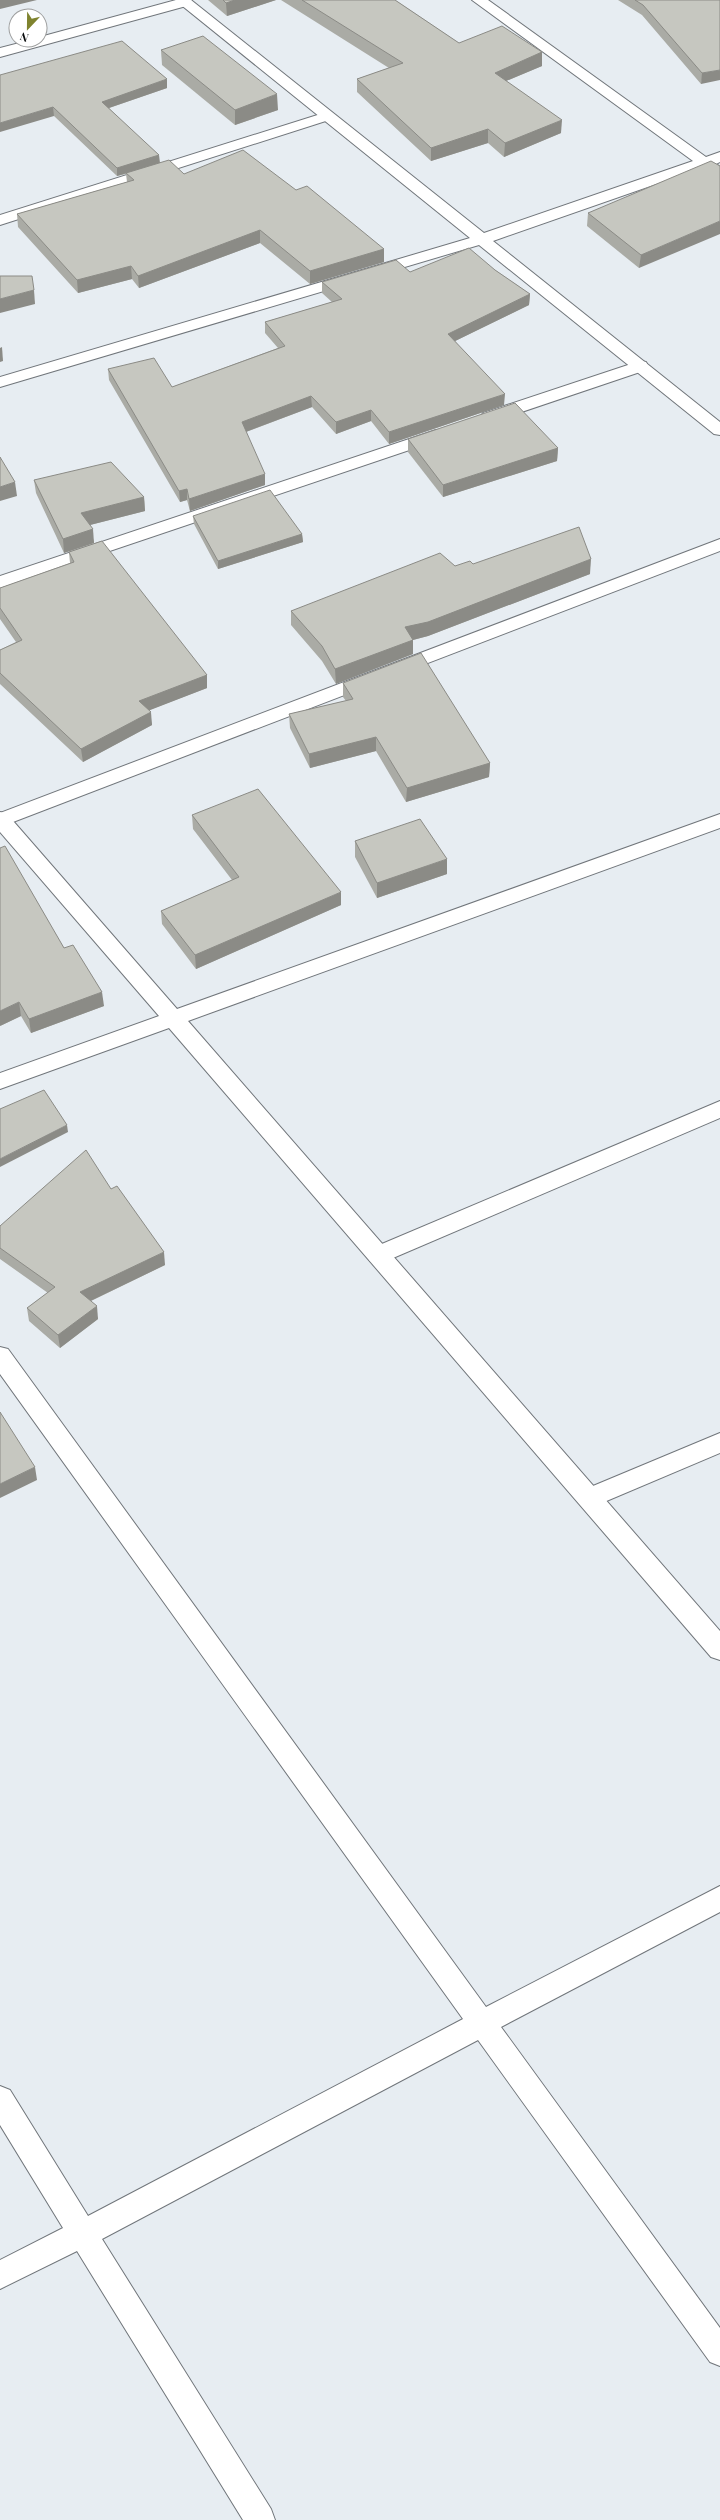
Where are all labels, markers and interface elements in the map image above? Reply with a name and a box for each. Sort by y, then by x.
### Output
north arrow [8,8,48,48]
text: N [18,29,31,46]

